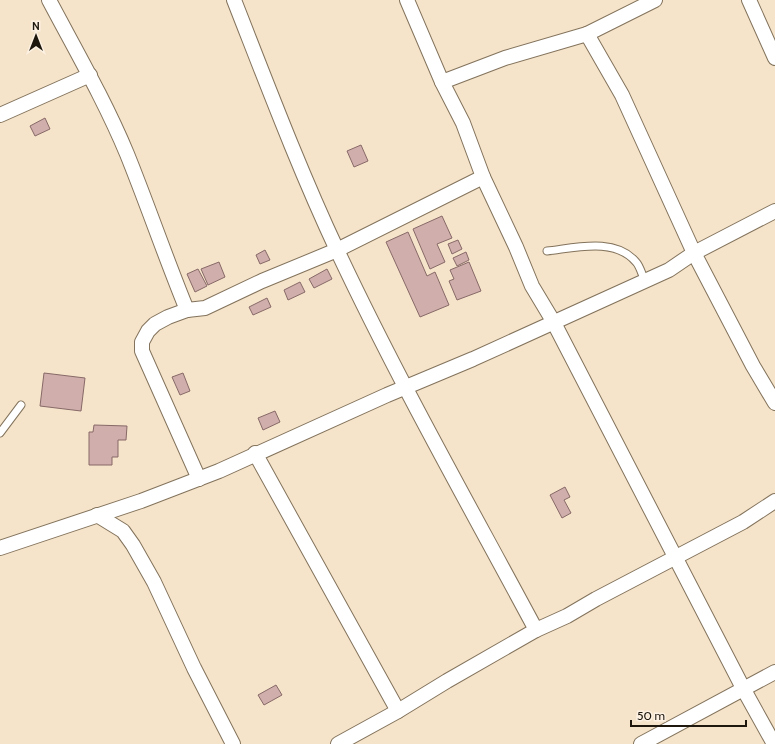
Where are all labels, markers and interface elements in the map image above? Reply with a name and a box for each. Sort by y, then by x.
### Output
north arrow [16,16,56,56]
text: N [32,19,40,33]
scale bar [631,702,746,728]
text: 50 m [637,708,665,723]

